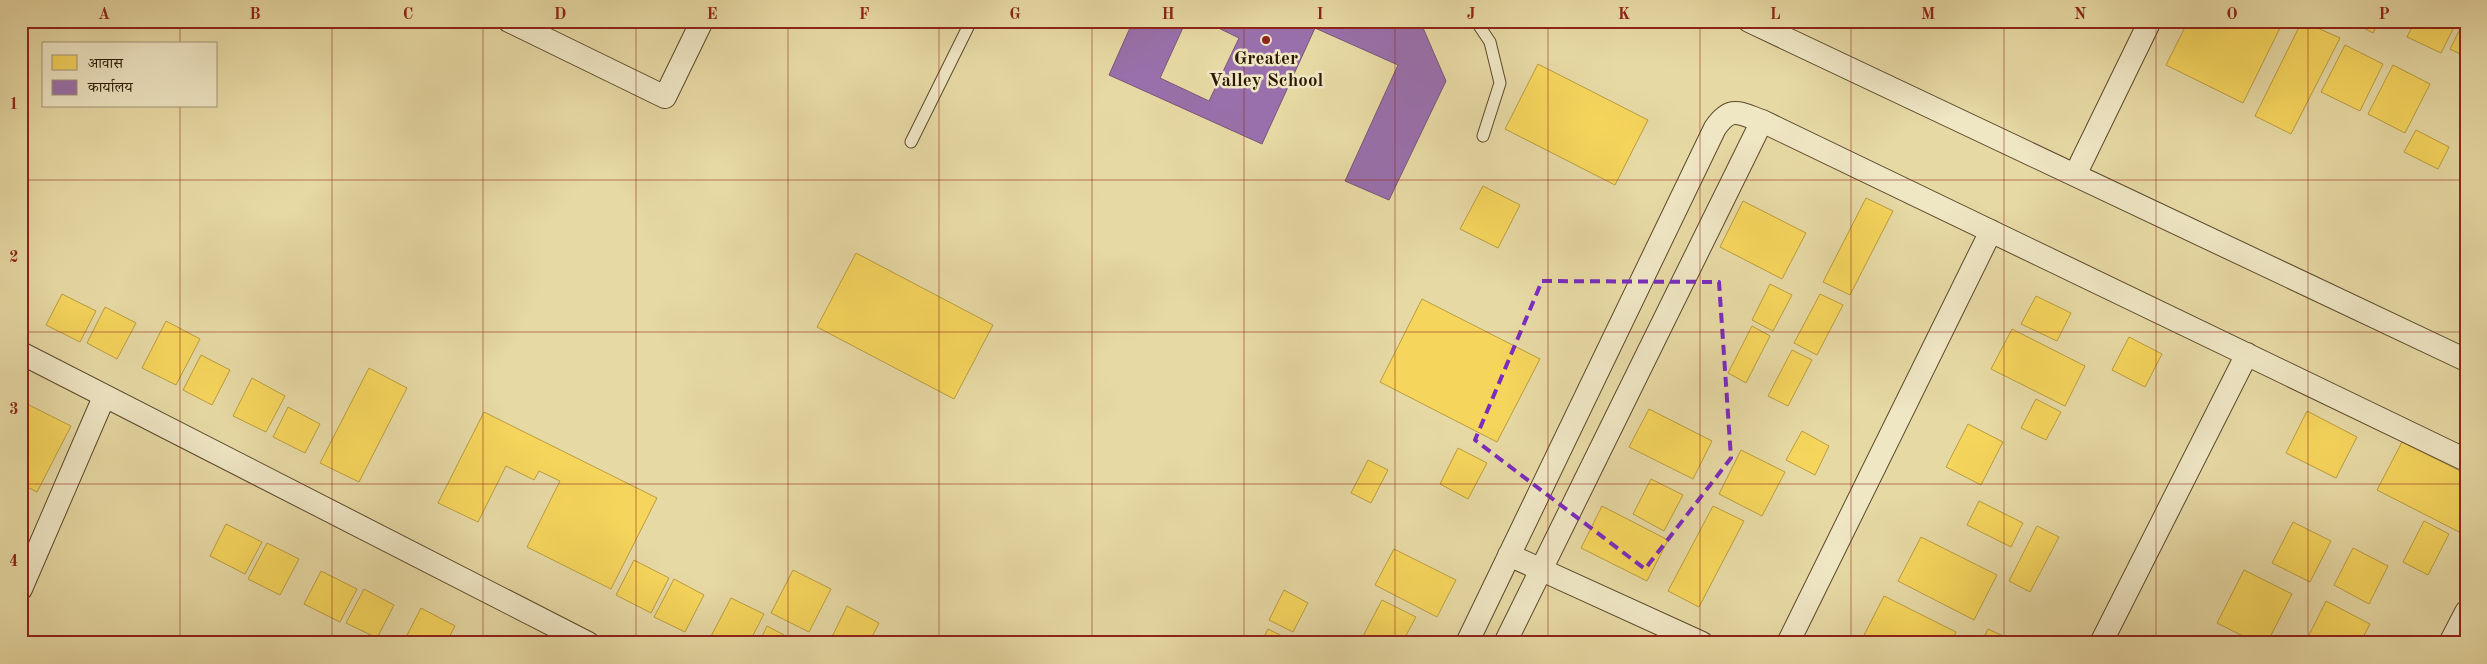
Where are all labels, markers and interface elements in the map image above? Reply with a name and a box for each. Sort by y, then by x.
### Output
text: A [98,7,110,23]
text: B [249,7,261,23]
text: C [403,7,413,23]
text: D [554,7,566,23]
text: E [706,7,718,23]
text: F [859,7,870,23]
text: G [1009,7,1021,23]
text: H [1161,7,1175,23]
text: I [1316,7,1324,23]
text: J [1467,7,1476,23]
text: K [1618,7,1630,23]
text: L [1770,7,1781,23]
text: M [1921,7,1935,23]
text: N [2074,7,2087,23]
text: O [2226,7,2238,23]
text: P [2378,7,2390,23]
marker: Greater Valley School [1260,34,1272,46]
legend [42,42,218,108]
place label: Greater Valley School [1209,50,1324,91]
text: आवास [88,57,124,72]
text: कार्यालय [87,78,133,96]
text: 1 [9,97,19,113]
text: 2 [9,250,19,266]
text: 3 [9,402,19,418]
text: 4 [9,554,19,570]

